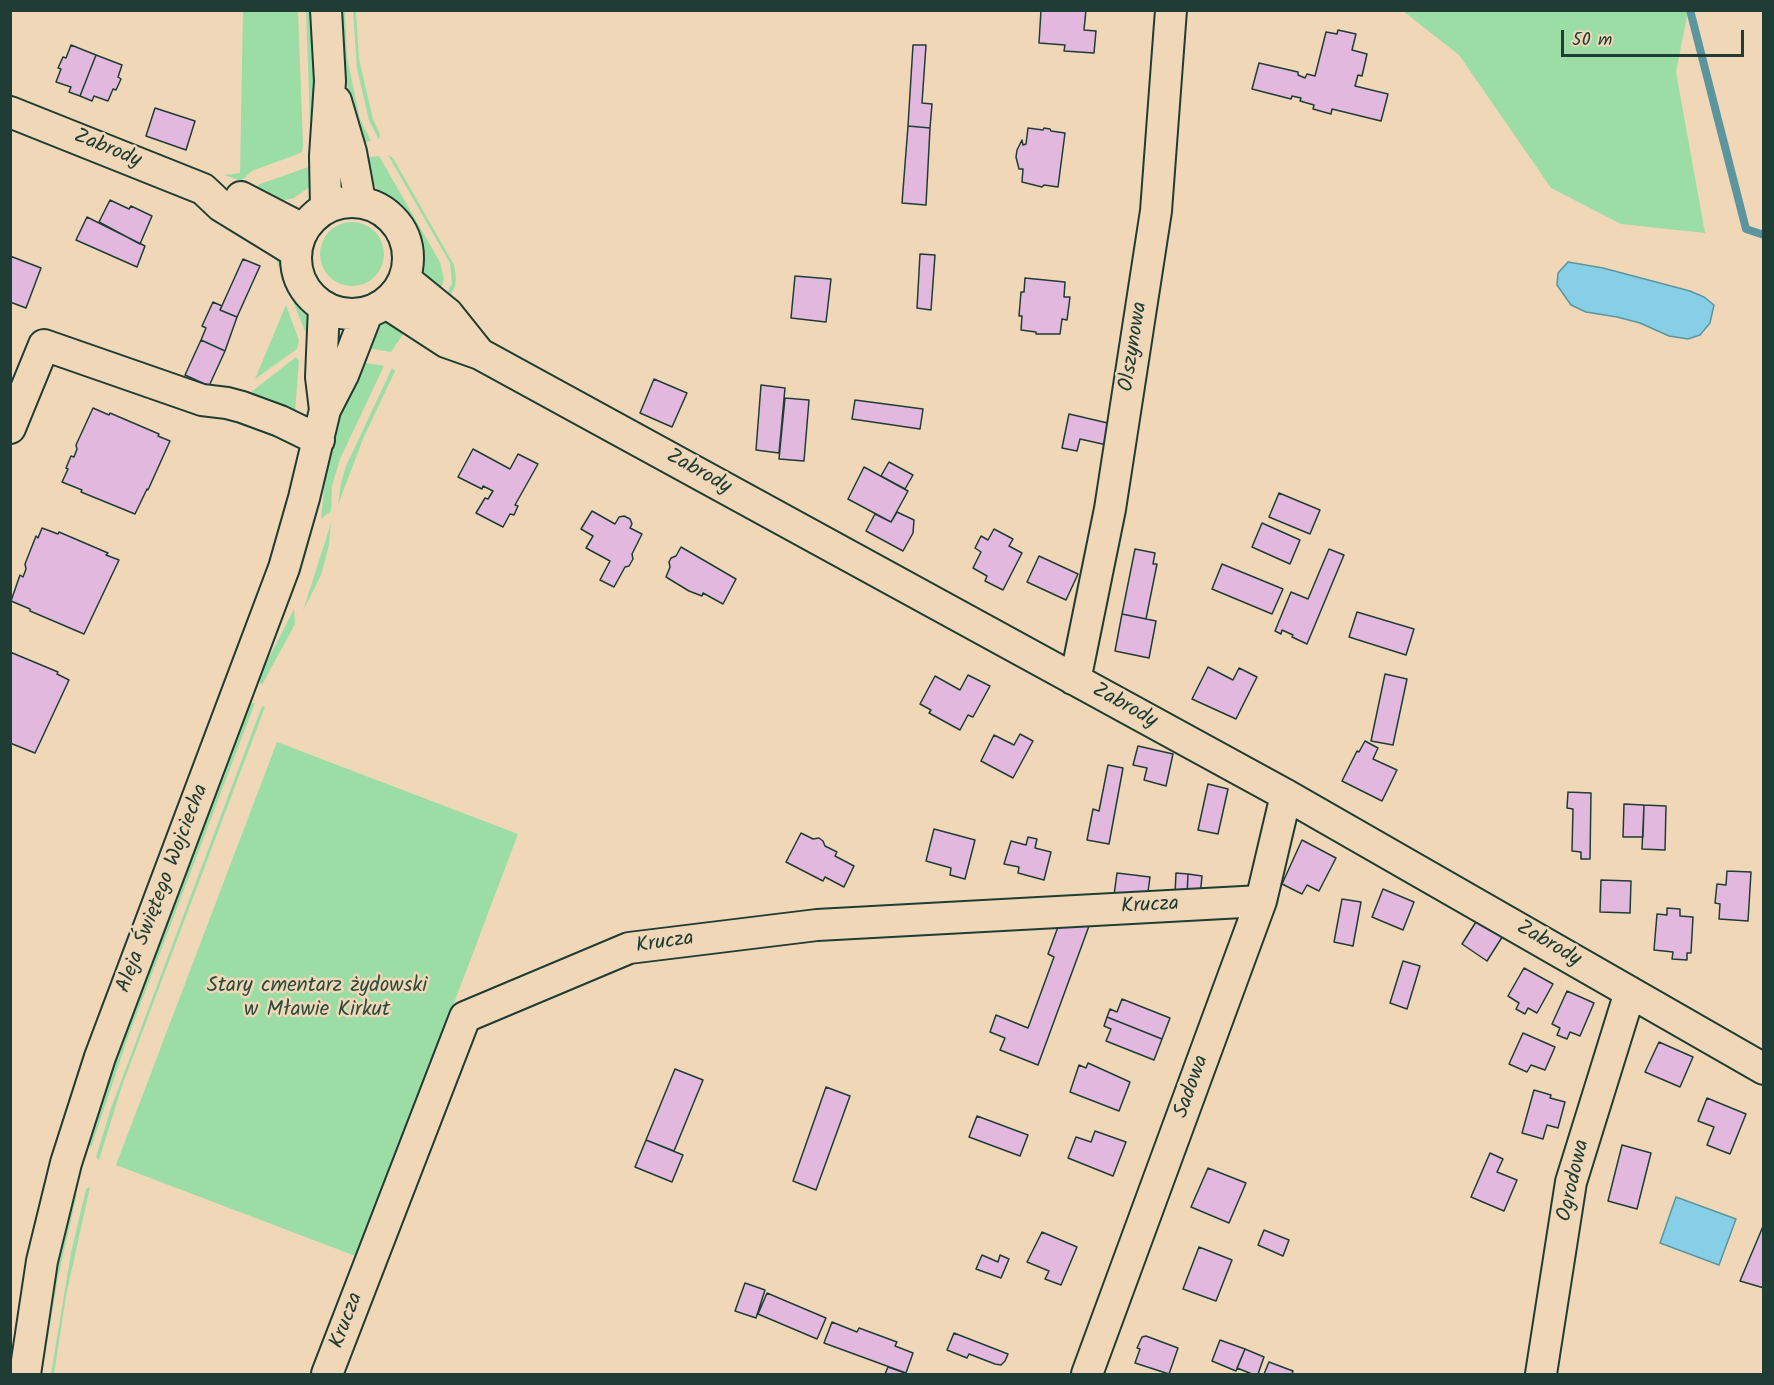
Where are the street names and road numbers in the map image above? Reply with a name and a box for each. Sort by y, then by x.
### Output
street label: Zabrody [70,125,144,175]
street label: Olszynowa [1115,300,1155,394]
street label: Zabrody [661,445,735,501]
street label: Zabrody [1087,679,1161,735]
street label: Aleja Świętego Wojciecha [113,781,215,997]
street label: Krucza [1120,893,1180,921]
street label: Zabrody [1511,916,1585,974]
street label: Krucza [635,927,695,961]
street label: Sadowa [1170,1052,1216,1122]
street label: Ogrodowa [1553,1138,1597,1224]
street label: Krucza [326,1289,370,1353]

